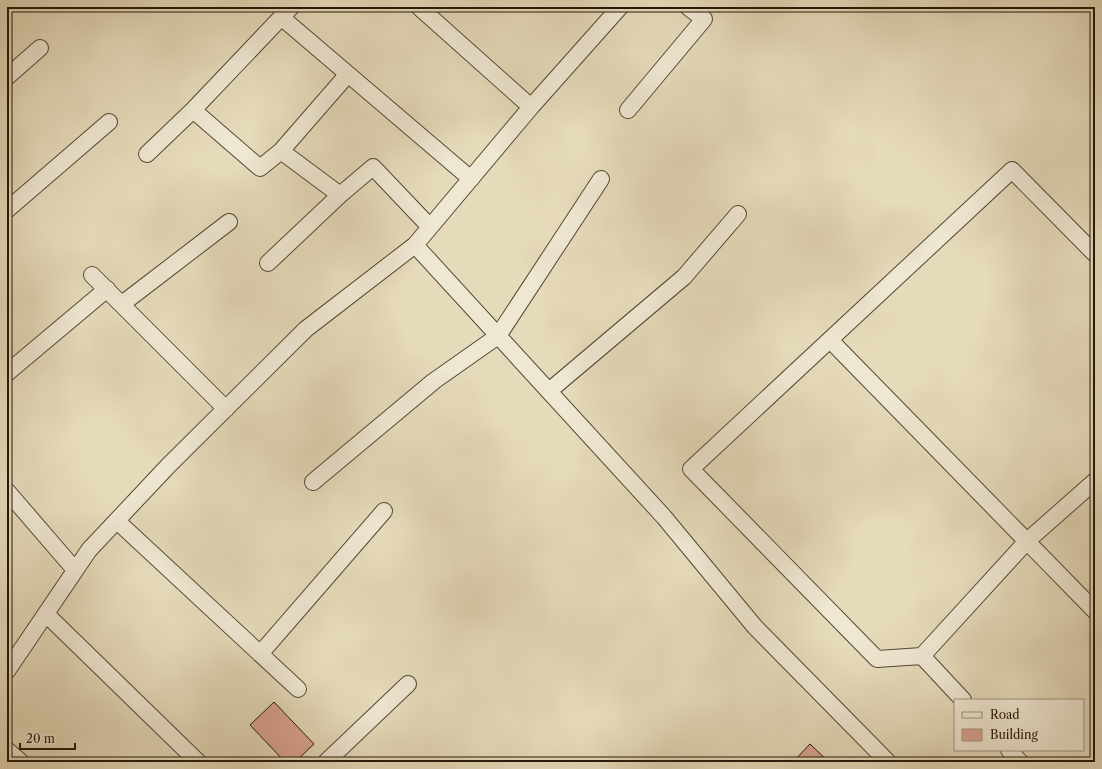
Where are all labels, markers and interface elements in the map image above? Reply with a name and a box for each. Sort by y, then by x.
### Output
legend [954,699,1084,751]
text: Road [990,707,1020,722]
scale bar [20,725,75,751]
text: Building [990,727,1038,742]
text: 20 m [26,731,55,746]

